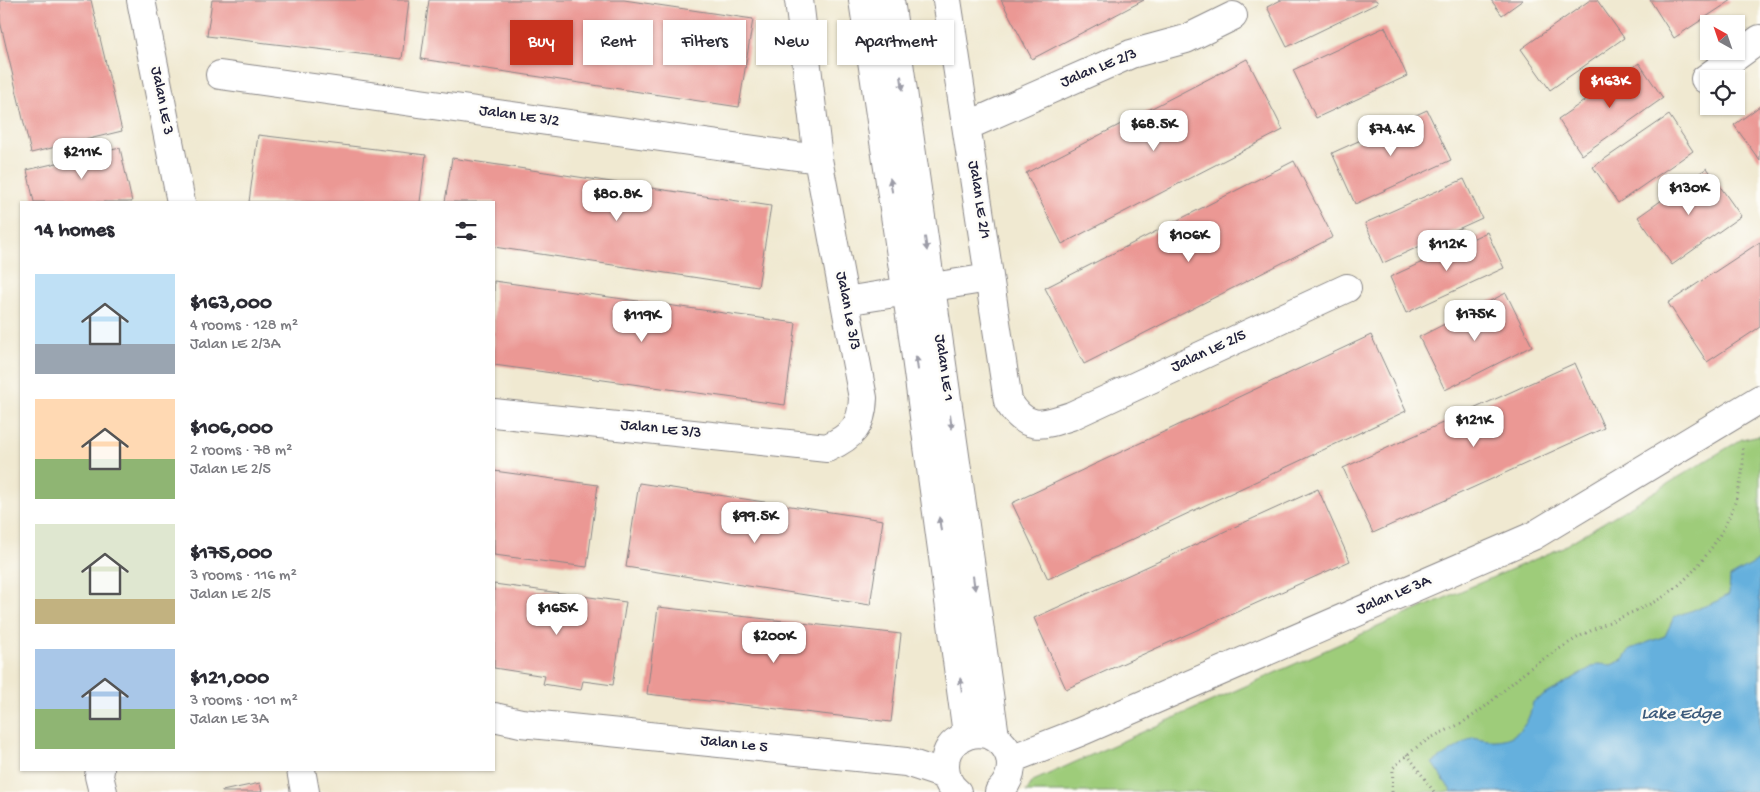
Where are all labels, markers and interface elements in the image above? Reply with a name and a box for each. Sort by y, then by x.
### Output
north arrow [1700,15,1745,60]
map controls [1700,15,1745,115]
chip: Buy [510,20,573,65]
chip: Rent [583,20,653,65]
chip: Filters [663,20,746,65]
chip: New [756,20,827,65]
chip: Apartment [837,20,954,65]
street label: Jalan LE 2/3 [1058,45,1140,93]
street label: Jalan LE 3 [145,65,177,137]
pin: $163K [1575,66,1645,109]
button: locate [1700,70,1745,115]
text: $163K [1591,73,1629,92]
one-way arrow [898,75,906,91]
street label: Jalan LE 3/2 [478,102,560,132]
pin: $68.5K [1113,110,1195,152]
pin: $74.4K [1350,114,1432,157]
text: $68.5K [1131,116,1177,135]
text: $74.4K [1369,121,1413,140]
pin: $211K [47,138,117,180]
text: $211K [64,144,100,163]
street label: Jalan LE 2/1 [962,160,994,240]
pin: $130K [1654,174,1724,216]
one-way arrow [886,177,894,193]
pin: $80.8K [576,180,658,222]
text: $130K [1669,180,1709,199]
text: $80.8K [593,186,641,205]
icon: filters [452,217,480,245]
text: 14 homes [35,219,114,244]
pin: $106K [1154,220,1224,263]
text: $106K [1169,227,1209,246]
pin: $112K [1412,230,1482,272]
one-way arrow [922,236,930,252]
text: $112K [1429,236,1465,255]
street label: Jalan Le 3/3 [830,270,864,352]
text: $163,000 [190,292,272,317]
icon: home [75,294,135,354]
pin: $119K [607,300,677,343]
pin: $175K [1440,300,1510,342]
text: $175K [1455,306,1495,325]
text: $119K [624,307,660,326]
text: 4 rooms · 128 m² [190,317,298,336]
street label: Jalan LE 2/5 [1168,326,1250,378]
street label: Jalan LE 1 [929,333,957,403]
text: Jalan LE 2/3A [190,336,280,355]
one-way arrow [913,355,921,371]
pin: $121K [1439,406,1509,448]
text: $121K [1456,412,1492,431]
one-way arrow [947,414,955,430]
street label: Jalan LE 3/3 [620,416,702,444]
text: $106,000 [190,417,273,442]
icon: home [75,419,135,479]
text: 2 rooms · 78 m² [190,442,292,461]
text: Jalan LE 2/5 [190,461,271,480]
pin: $99.5K [714,502,796,544]
text: $99.5K [732,508,778,527]
one-way arrow [936,516,944,532]
text: $175,000 [190,542,272,567]
icon: home [75,544,135,604]
text: 3 rooms · 116 m² [190,567,297,586]
street label: Jalan LE 3A [1354,571,1435,620]
one-way arrow [970,575,978,591]
text: Jalan LE 2/5 [190,586,271,605]
pin: $165K [522,594,592,636]
text: $165K [538,600,576,619]
pin: $200K [739,622,809,664]
text: $200K [753,628,795,647]
text: $121,000 [190,667,269,692]
icon: home [75,669,135,729]
one-way arrow [957,677,965,693]
text: 3 rooms · 101 m² [190,692,298,711]
water label: Lake Edge [1641,704,1721,725]
text: Jalan LE 3A [190,711,269,730]
street label: Jalan Le 5 [699,732,769,758]

